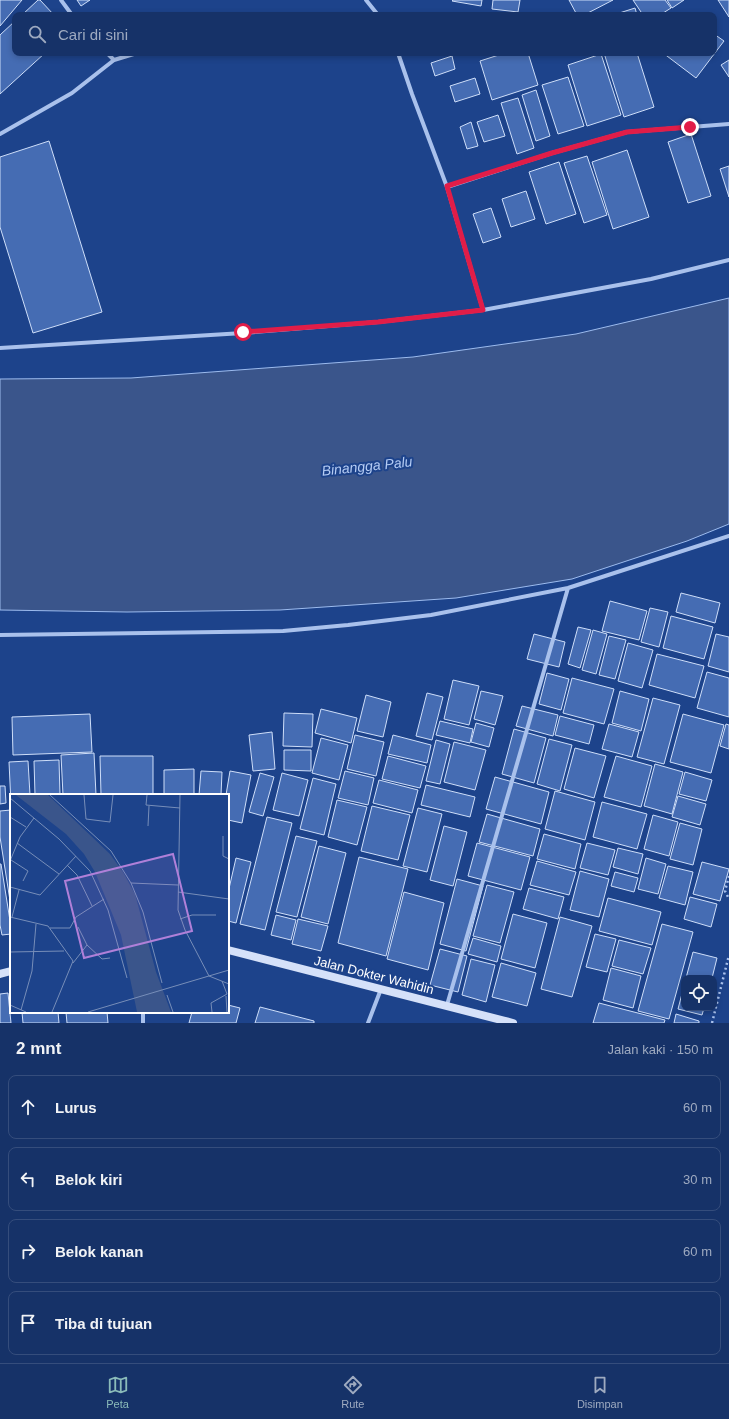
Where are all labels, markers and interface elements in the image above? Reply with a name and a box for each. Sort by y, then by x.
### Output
search box [12,12,717,56]
icon: search [26,23,48,45]
text: Cari di sini [58,26,128,43]
route end [681,118,699,136]
route start [234,323,252,341]
water label: Binangga Palu [321,453,413,479]
inset map [10,794,229,1013]
street label: Jalan Dokter Wahidin [312,953,436,997]
map controls [681,975,717,1011]
button: locate [681,975,717,1011]
text: 2 mnt [16,1039,61,1058]
text: Jalan kaki · 150 m [608,1042,713,1057]
icon: ahead [17,1096,39,1118]
text: Lurus [55,1099,97,1116]
text: 60 m [683,1100,712,1115]
icon: left [17,1168,39,1190]
text: Belok kiri [55,1171,123,1188]
text: 30 m [683,1172,712,1187]
icon: right [17,1240,39,1262]
text: Belok kanan [55,1243,143,1260]
text: 60 m [683,1244,712,1259]
icon: arrive [17,1312,39,1334]
text: Tiba di tujuan [55,1315,152,1332]
tab: Peta [106,1374,129,1410]
tab: Rute [341,1374,365,1410]
tab: Disimpan [577,1374,623,1410]

